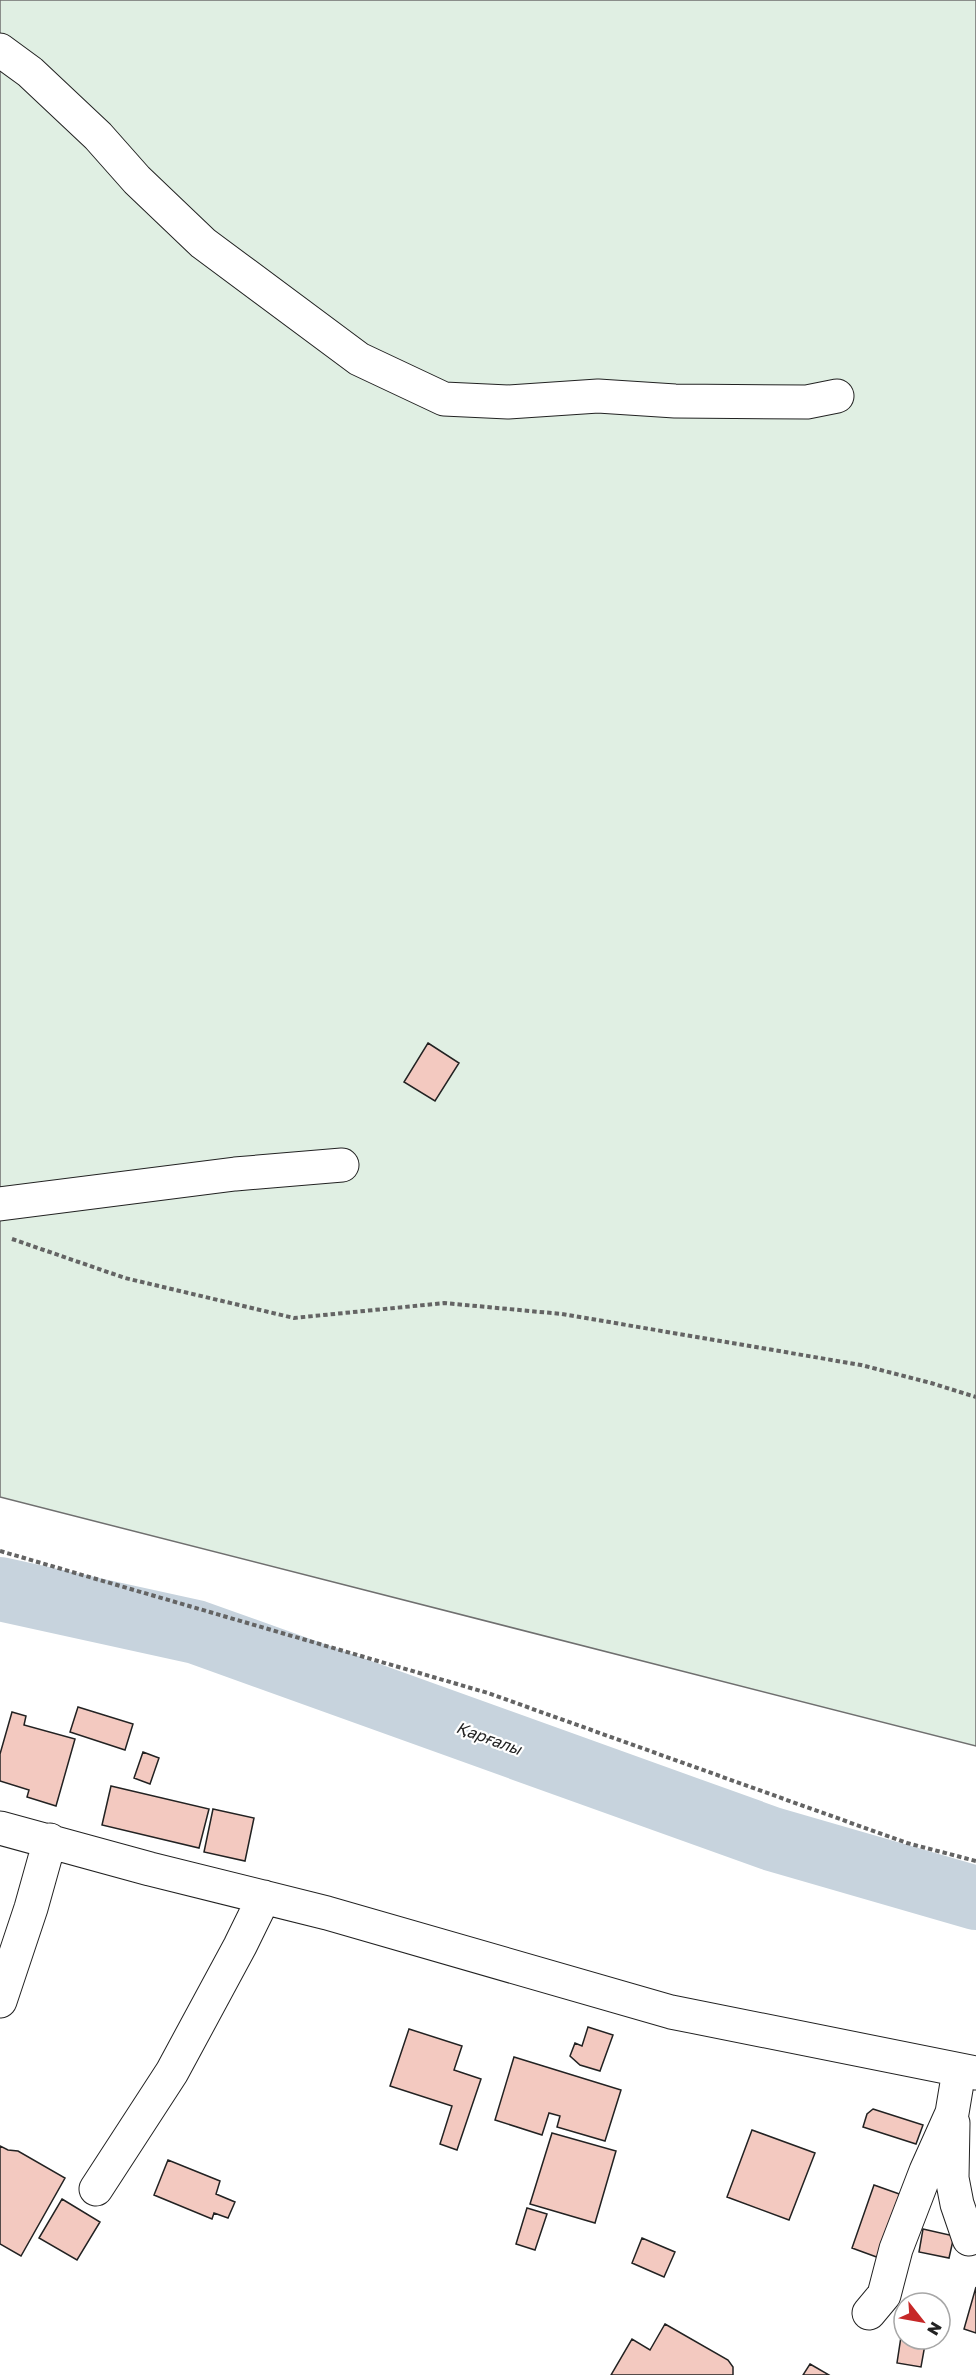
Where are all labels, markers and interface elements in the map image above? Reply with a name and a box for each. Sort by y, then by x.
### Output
water label: Қарғалы [454,1717,526,1759]
north arrow [892,2291,952,2351]
text: N [923,2318,947,2339]

